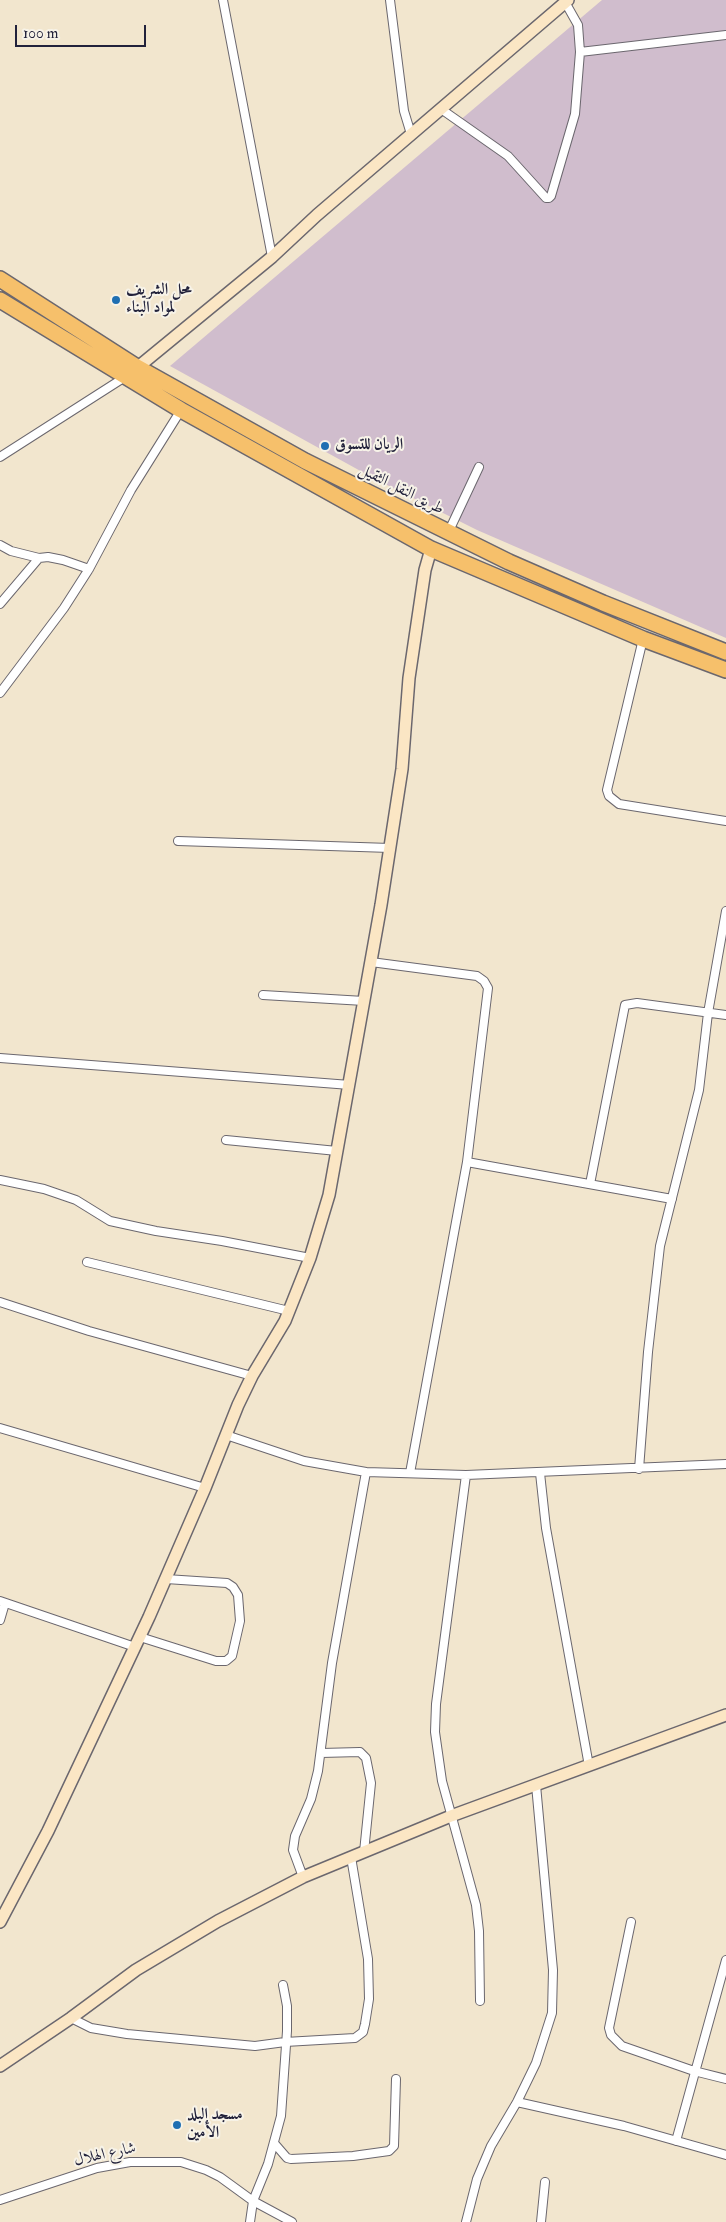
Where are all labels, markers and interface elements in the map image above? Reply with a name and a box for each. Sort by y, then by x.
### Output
scale bar [18,15,149,47]
text: 100 m [23,24,58,43]
place label: محل الشريف لمواد البناء [126,281,192,319]
marker: محل الشريف لمواد البناء [110,294,122,306]
place label: الريان للتسوق [335,436,403,456]
marker: الريان للتسوق [319,440,331,452]
street label: طريق النقل الثقيل [355,460,447,520]
place label: مسجد البلد الأمين [187,2106,243,2144]
marker: مسجد البلد الأمين [171,2119,183,2131]
street label: شارع الهلال [72,2139,138,2171]

